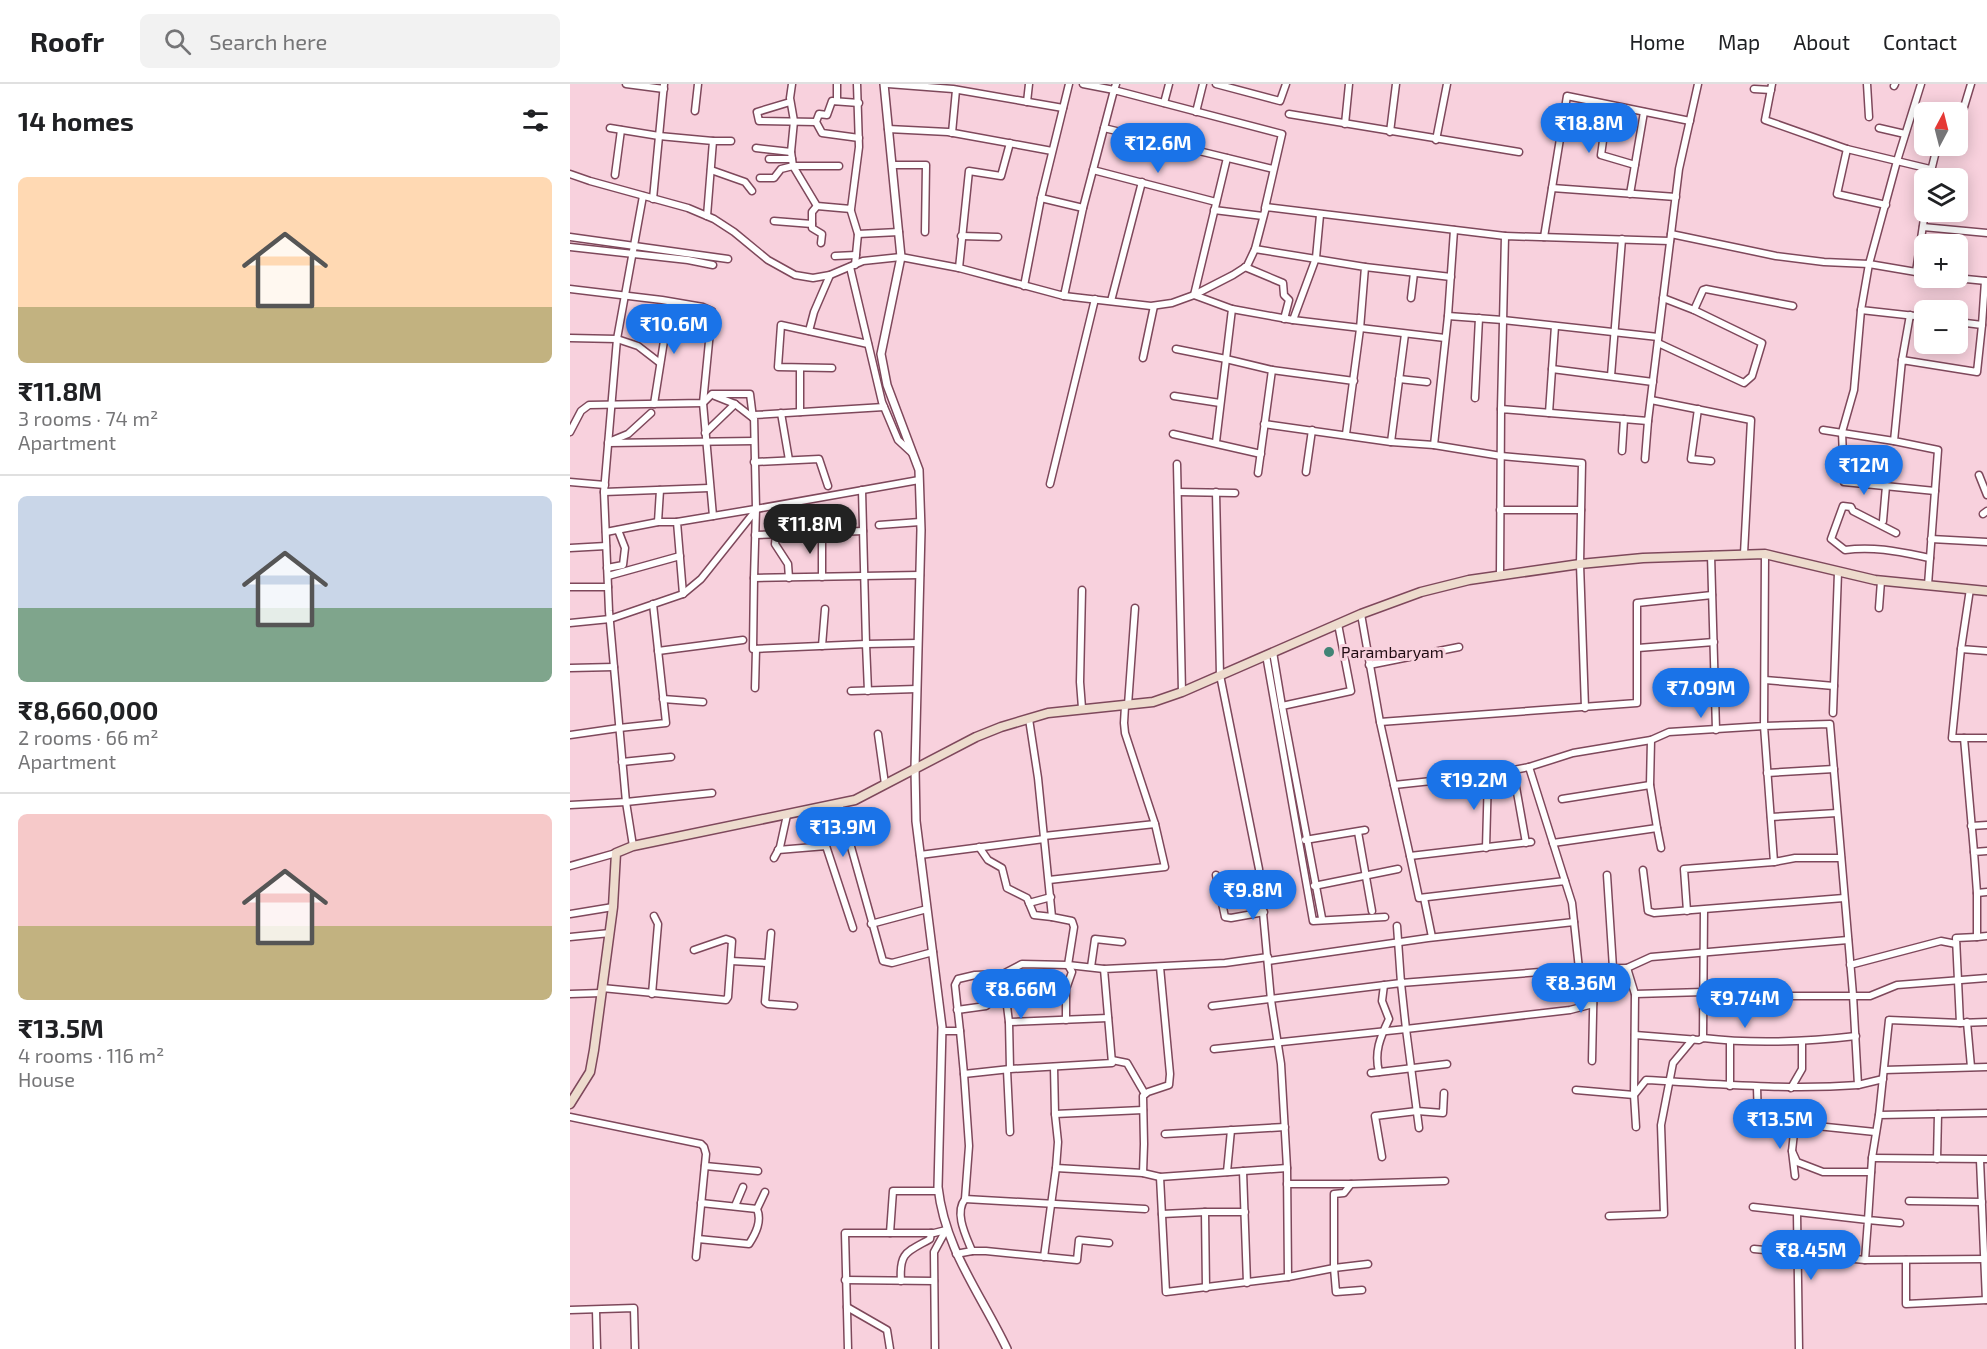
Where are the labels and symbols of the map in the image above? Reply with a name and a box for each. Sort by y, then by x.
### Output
north arrow [1914,102,1968,156]
pin: ₹18.8M [1540,103,1638,154]
pin: ₹12.6M [1109,123,1207,174]
pin: ₹10.6M [625,304,723,355]
pin: ₹12M [1828,445,1900,496]
pin: ₹11.8M [761,504,859,555]
place label: Parambaryam [1341,642,1444,661]
marker: Parambaryam [1322,645,1336,659]
pin: ₹7.09M [1652,668,1750,719]
pin: ₹19.2M [1425,760,1523,811]
pin: ₹13.9M [794,807,892,858]
pin: ₹9.8M [1211,870,1295,921]
pin: ₹8.36M [1532,963,1630,1014]
pin: ₹8.66M [972,969,1070,1020]
pin: ₹9.74M [1696,978,1794,1029]
pin: ₹13.5M [1731,1099,1829,1150]
pin: ₹8.45M [1762,1230,1860,1281]

